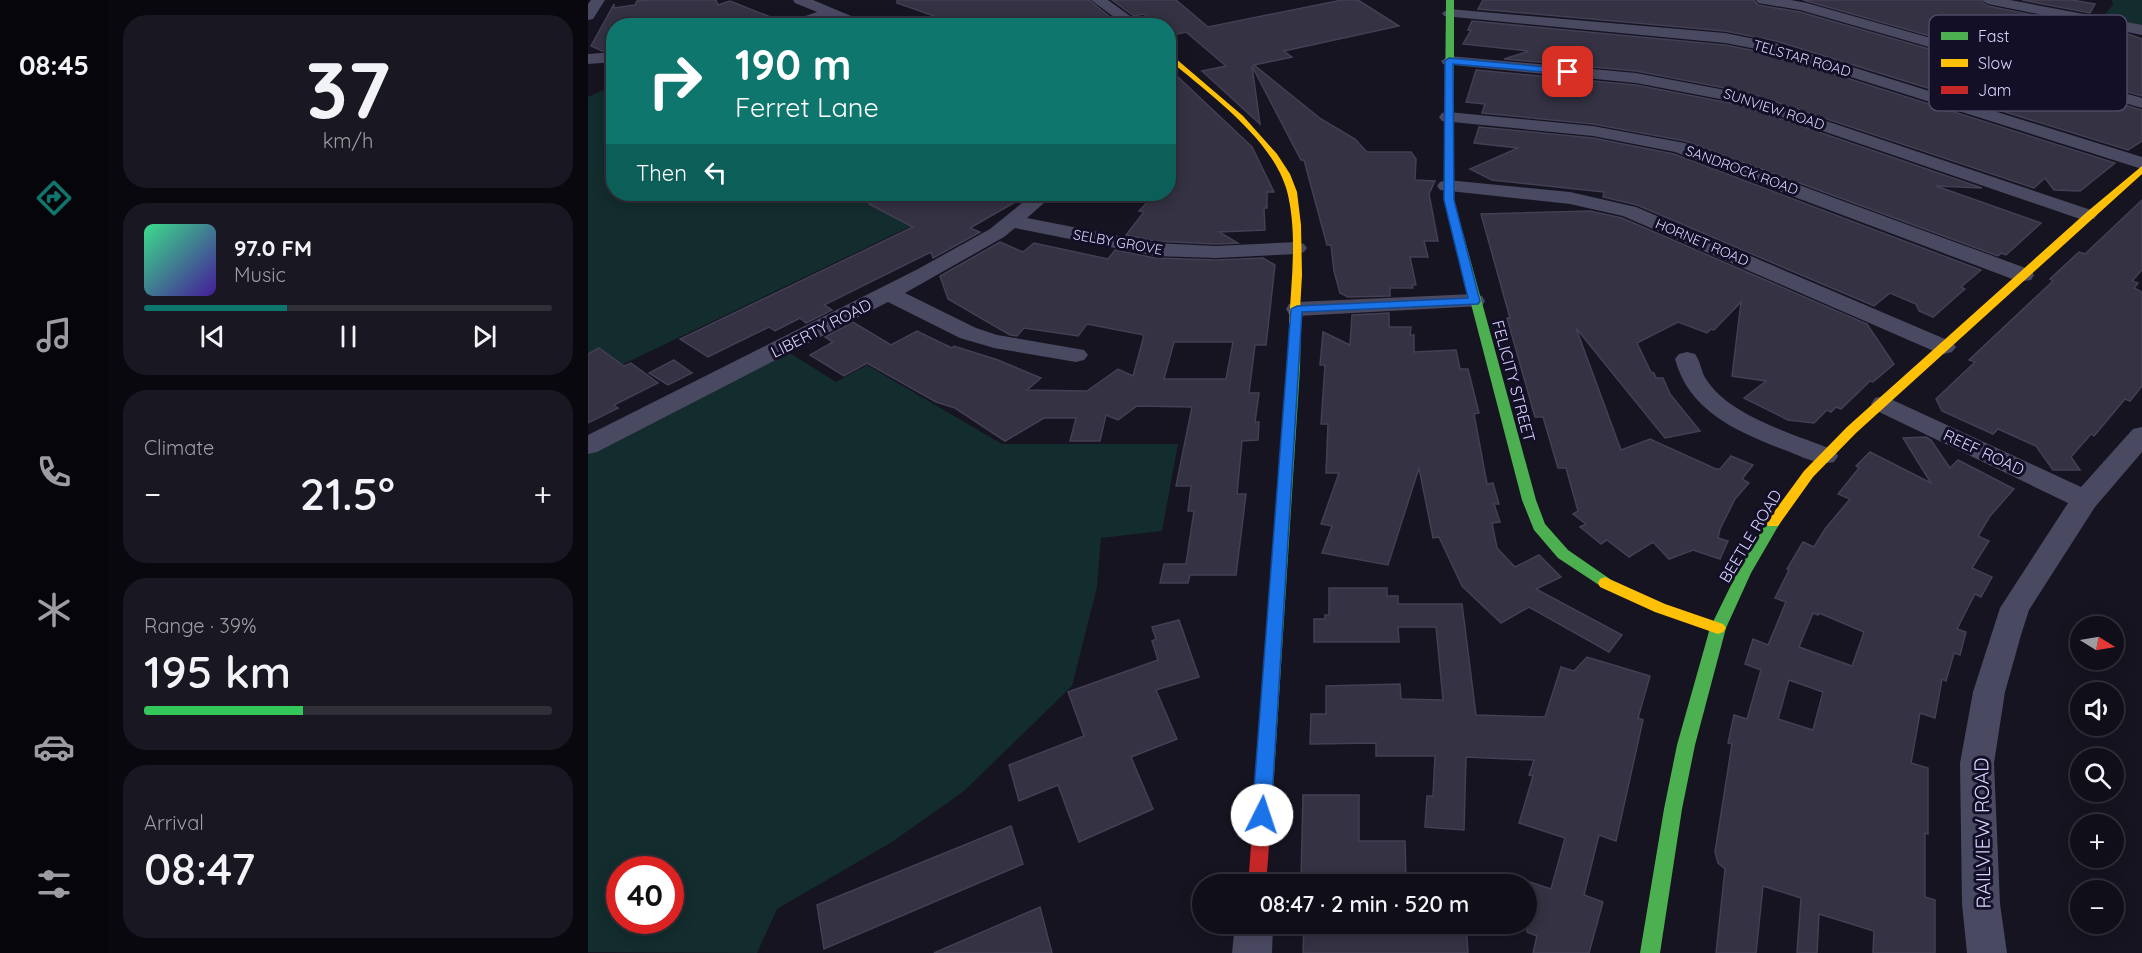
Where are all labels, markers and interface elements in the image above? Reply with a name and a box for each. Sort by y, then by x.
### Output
legend [1929,15,2127,111]
text: Fast [1978,26,2009,46]
street label: TELSTAR ROAD [1751,35,1853,81]
text: 190 m [735,38,851,91]
text: 37 [306,40,390,138]
icon: right [636,42,714,120]
pin [1542,46,1593,97]
text: 08:45 [19,48,89,82]
text: Slow [1978,53,2012,73]
icon: arrive [1551,55,1584,88]
text: Jam [1978,80,2011,100]
street label: SUNVIEW ROAD [1721,84,1827,134]
text: Ferret Lane [735,90,879,124]
text: km/h [323,128,373,153]
street label: SANDROCK ROAD [1683,141,1801,199]
icon: left [699,156,732,189]
text: Then [636,159,687,187]
icon: directions [33,177,75,219]
street label: HORNET ROAD [1653,214,1751,270]
street label: SELBY GROVE [1072,225,1164,259]
text: 97.0 FM [234,234,312,262]
text: Music [234,262,286,287]
street label: LIBERTY ROAD [767,294,875,362]
icon: music [33,314,75,356]
street label: FELICITY STREET [1488,318,1540,444]
icon: previous [196,320,229,353]
icon: pause [332,320,365,353]
icon: next [468,320,501,353]
street label: REEF ROAD [1940,425,2028,479]
text: Climate [144,435,214,460]
icon: phone [33,451,75,493]
text: 21.5° [300,465,395,521]
text: − [144,473,161,514]
text: + [533,473,552,514]
street label: BEETLE ROAD [1714,486,1786,586]
icon: climate [33,589,75,631]
text: Range · 39% [144,613,257,638]
north arrow [2070,616,2124,670]
map controls [2070,616,2124,934]
text: 195 km [144,643,291,699]
button: sound [2070,682,2124,736]
icon: car [33,726,75,768]
button: search [2070,748,2124,802]
street label: RAILVIEW ROAD [1968,757,1996,909]
position arrow [1230,783,1294,847]
text: Arrival [144,810,204,835]
button: + [2070,814,2124,868]
text: 08:47 [144,840,255,896]
speed limit sign: 40 [606,856,684,934]
icon: filters [33,863,75,905]
button: − [2070,880,2124,934]
text: 08:47 · 2 min · 520 m [1260,890,1469,918]

